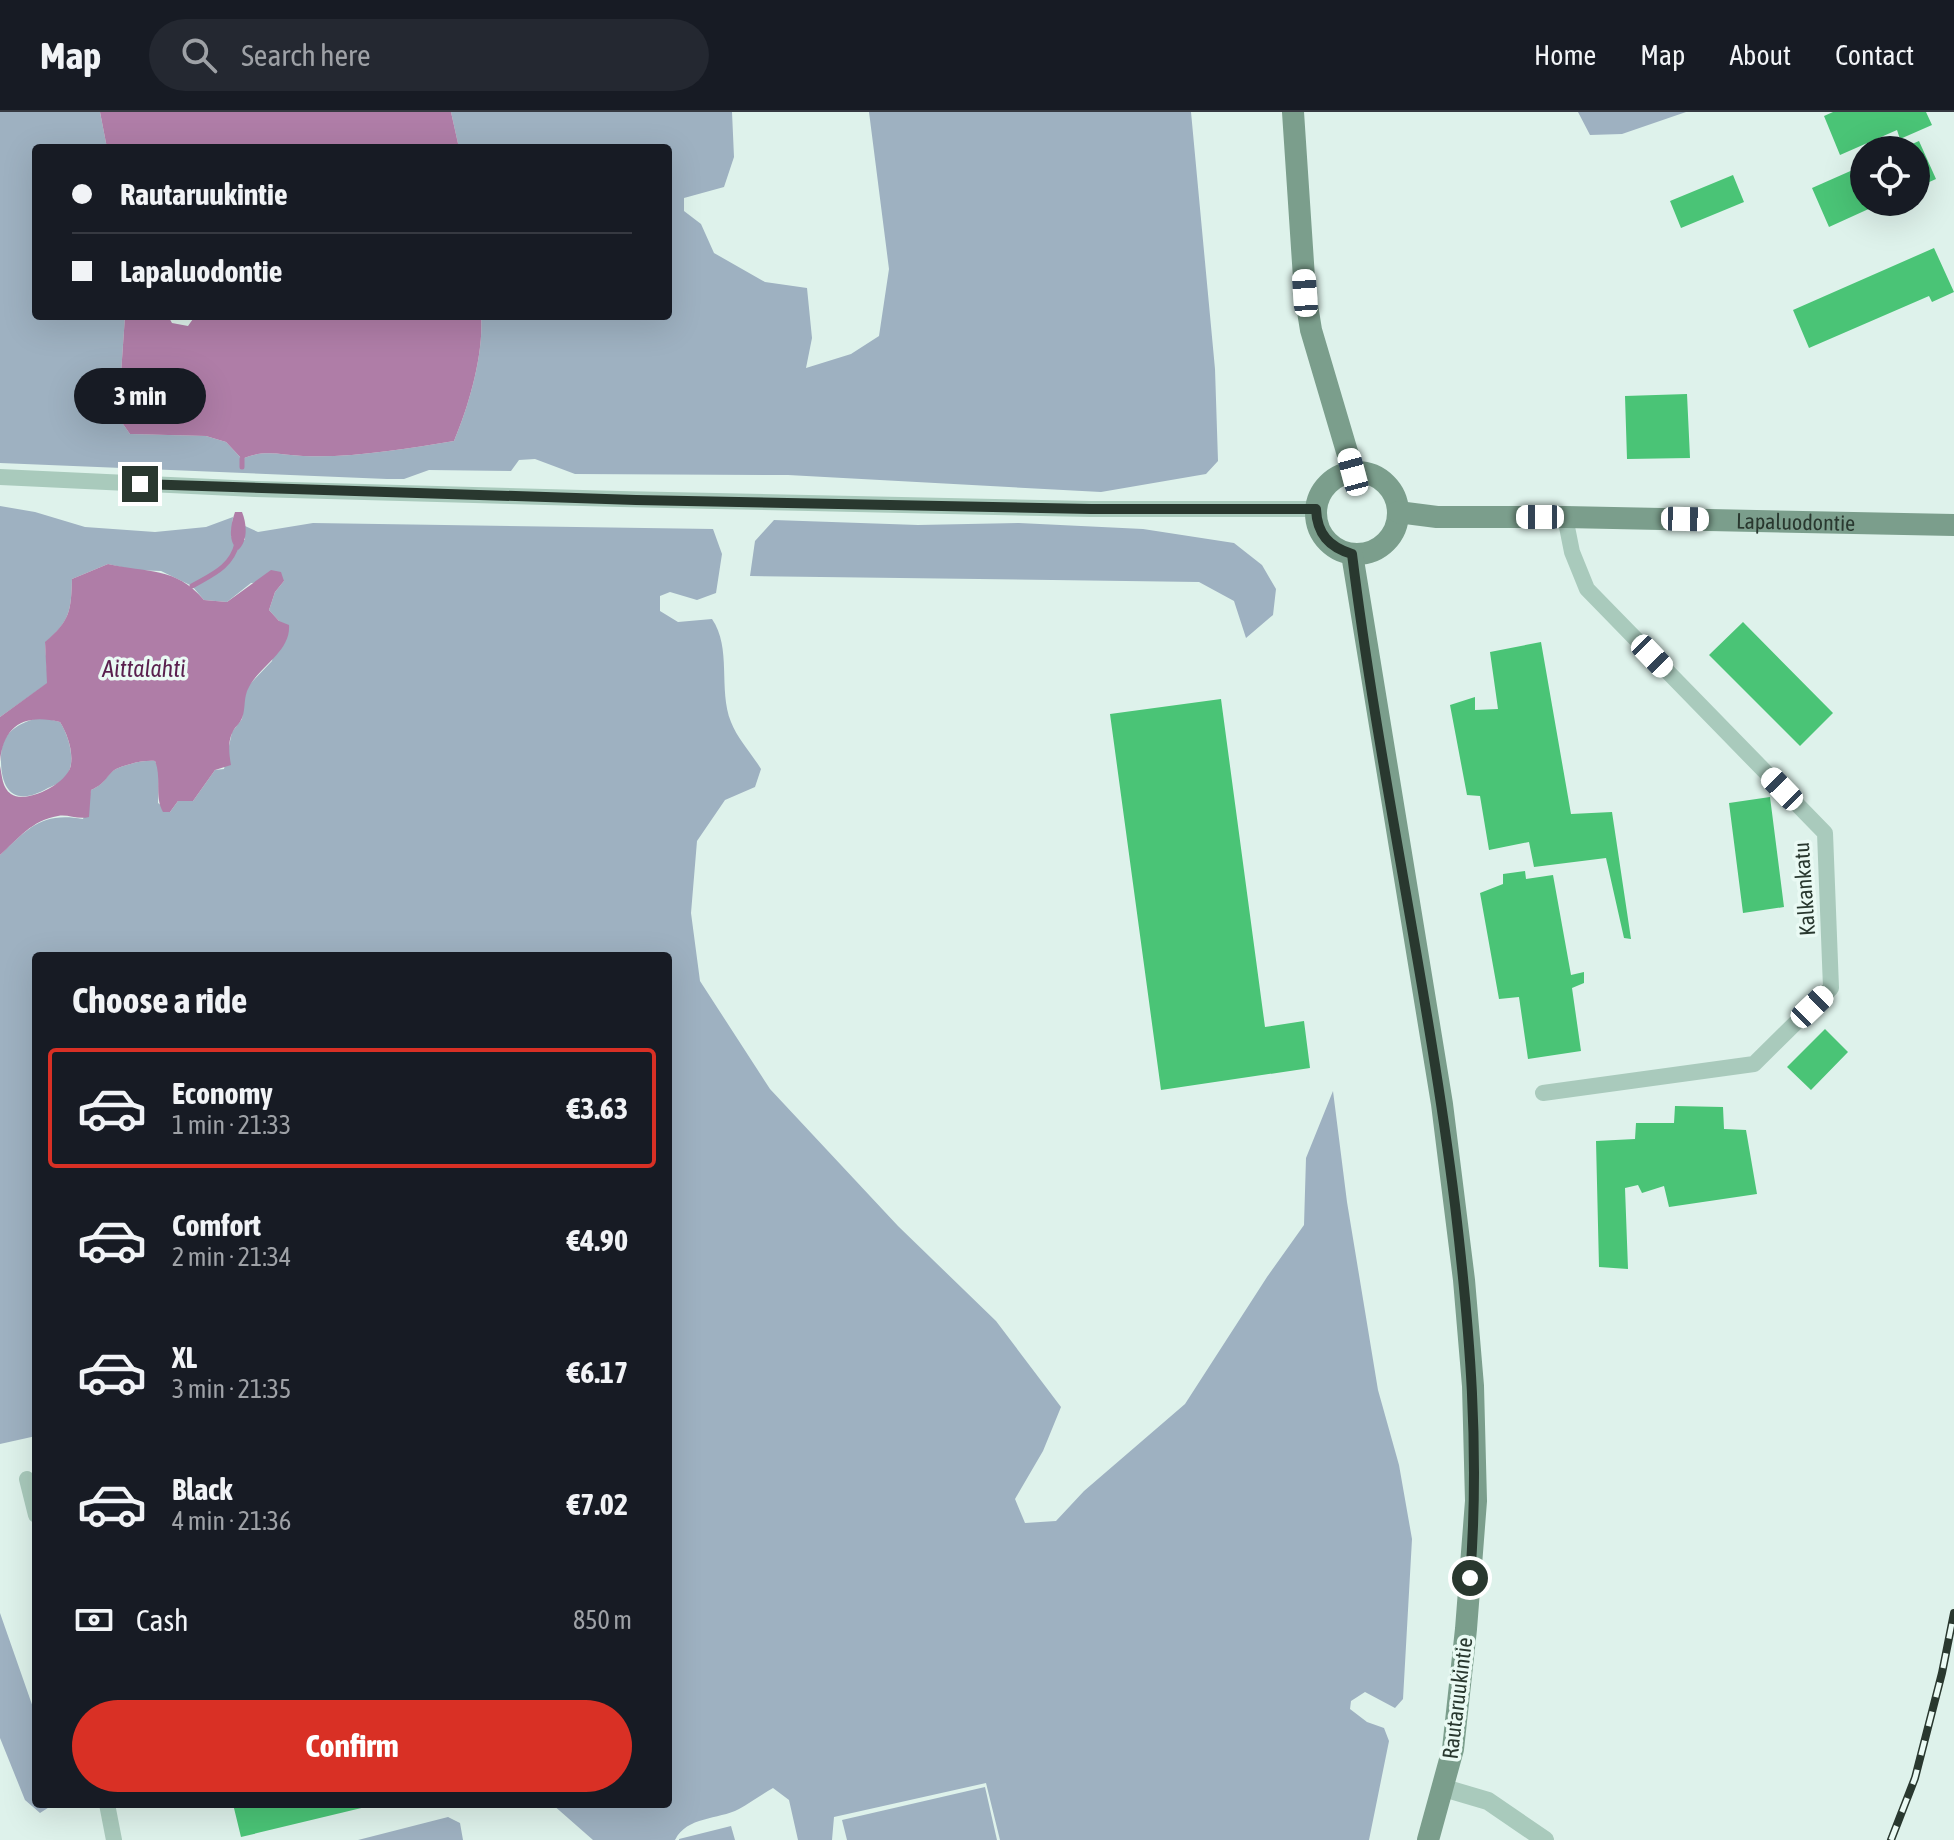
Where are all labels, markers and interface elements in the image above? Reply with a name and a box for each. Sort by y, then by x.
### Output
search box [149,19,709,91]
icon: search [177,33,221,77]
text: Map [40,34,101,77]
text: Search here [241,38,371,72]
text: Home [1534,39,1596,71]
text: Map [1640,39,1685,71]
text: About [1729,39,1791,71]
text: Contact [1835,39,1914,71]
map controls [1850,136,1930,216]
button: locate [1850,136,1930,216]
text: Rautaruukintie [120,177,288,211]
text: Lapaluodontie [120,254,282,288]
car [1291,268,1319,318]
callout: 3 min [74,368,206,424]
text: 3 min [113,381,167,411]
car [1335,446,1371,498]
route end [122,466,158,502]
car [1516,505,1564,529]
car [1661,507,1709,531]
street label: Lapaluodontie [1736,508,1855,536]
car [1627,630,1677,682]
water label: Aittalahti [101,655,186,682]
car [1757,763,1807,815]
street label: Kalkankatu [1788,841,1820,937]
text: Choose a ride [72,979,247,1021]
car [1786,982,1838,1032]
icon: car [76,1072,148,1144]
text: Economy [172,1076,273,1110]
text: €3.63 [567,1091,628,1125]
text: 1 min · 21:33 [172,1110,291,1140]
icon: car [76,1204,148,1276]
text: Comfort [172,1208,261,1242]
text: €4.90 [567,1223,628,1257]
text: 2 min · 21:34 [172,1242,291,1272]
icon: car [76,1336,148,1408]
text: XL [172,1340,197,1374]
text: €6.17 [567,1355,628,1389]
text: 3 min · 21:35 [172,1374,291,1404]
icon: car [76,1468,148,1540]
text: Black [172,1472,232,1506]
text: €7.02 [567,1487,628,1521]
text: 4 min · 21:36 [172,1506,291,1536]
route start [1452,1560,1488,1596]
icon: cash [72,1598,116,1642]
text: Cash [136,1603,189,1637]
text: 850 m [573,1605,632,1635]
street label: Rautaruukintie [1437,1636,1477,1760]
button: Confirm [72,1700,632,1792]

